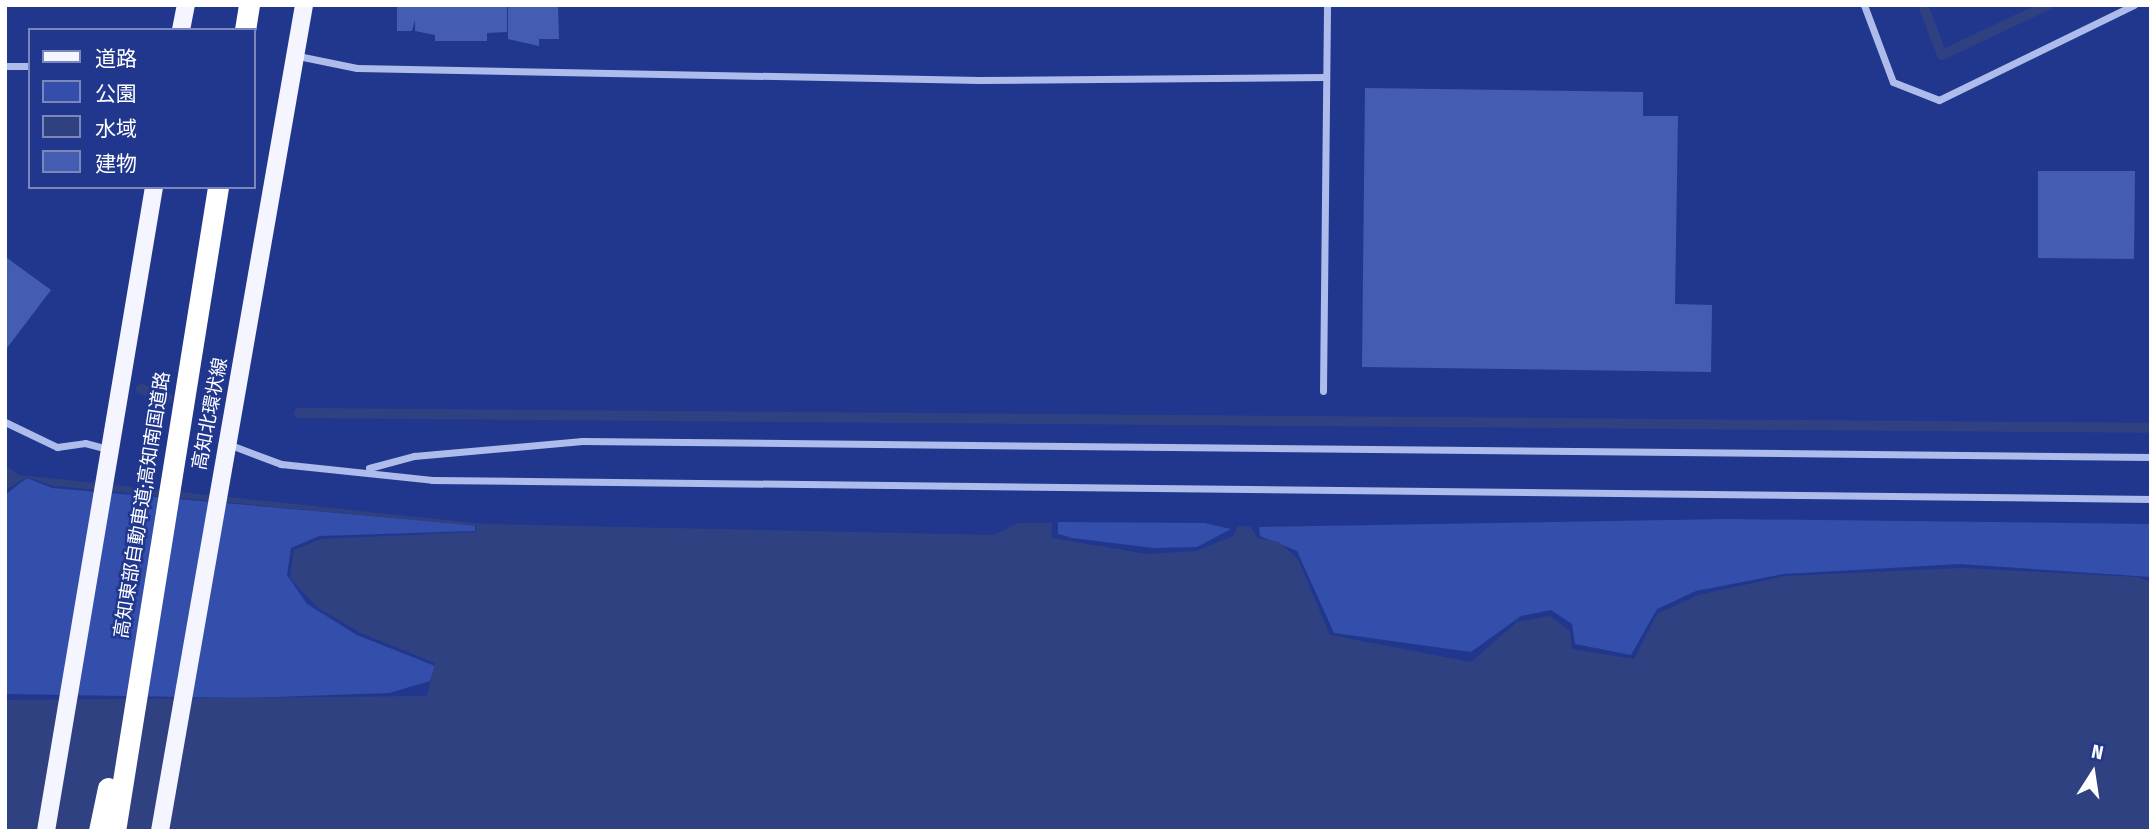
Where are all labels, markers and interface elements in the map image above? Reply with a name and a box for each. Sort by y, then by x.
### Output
legend [28,28,256,189]
text: 道路 [95,46,137,72]
text: 公園 [95,81,137,107]
text: 水域 [95,116,137,142]
text: 建物 [95,151,137,177]
street label: 高知北環状線 [188,356,232,472]
street label: 高知東部自動車道;高知南国道路 [110,370,174,640]
north arrow [2058,738,2128,808]
text: N [2090,740,2105,764]

